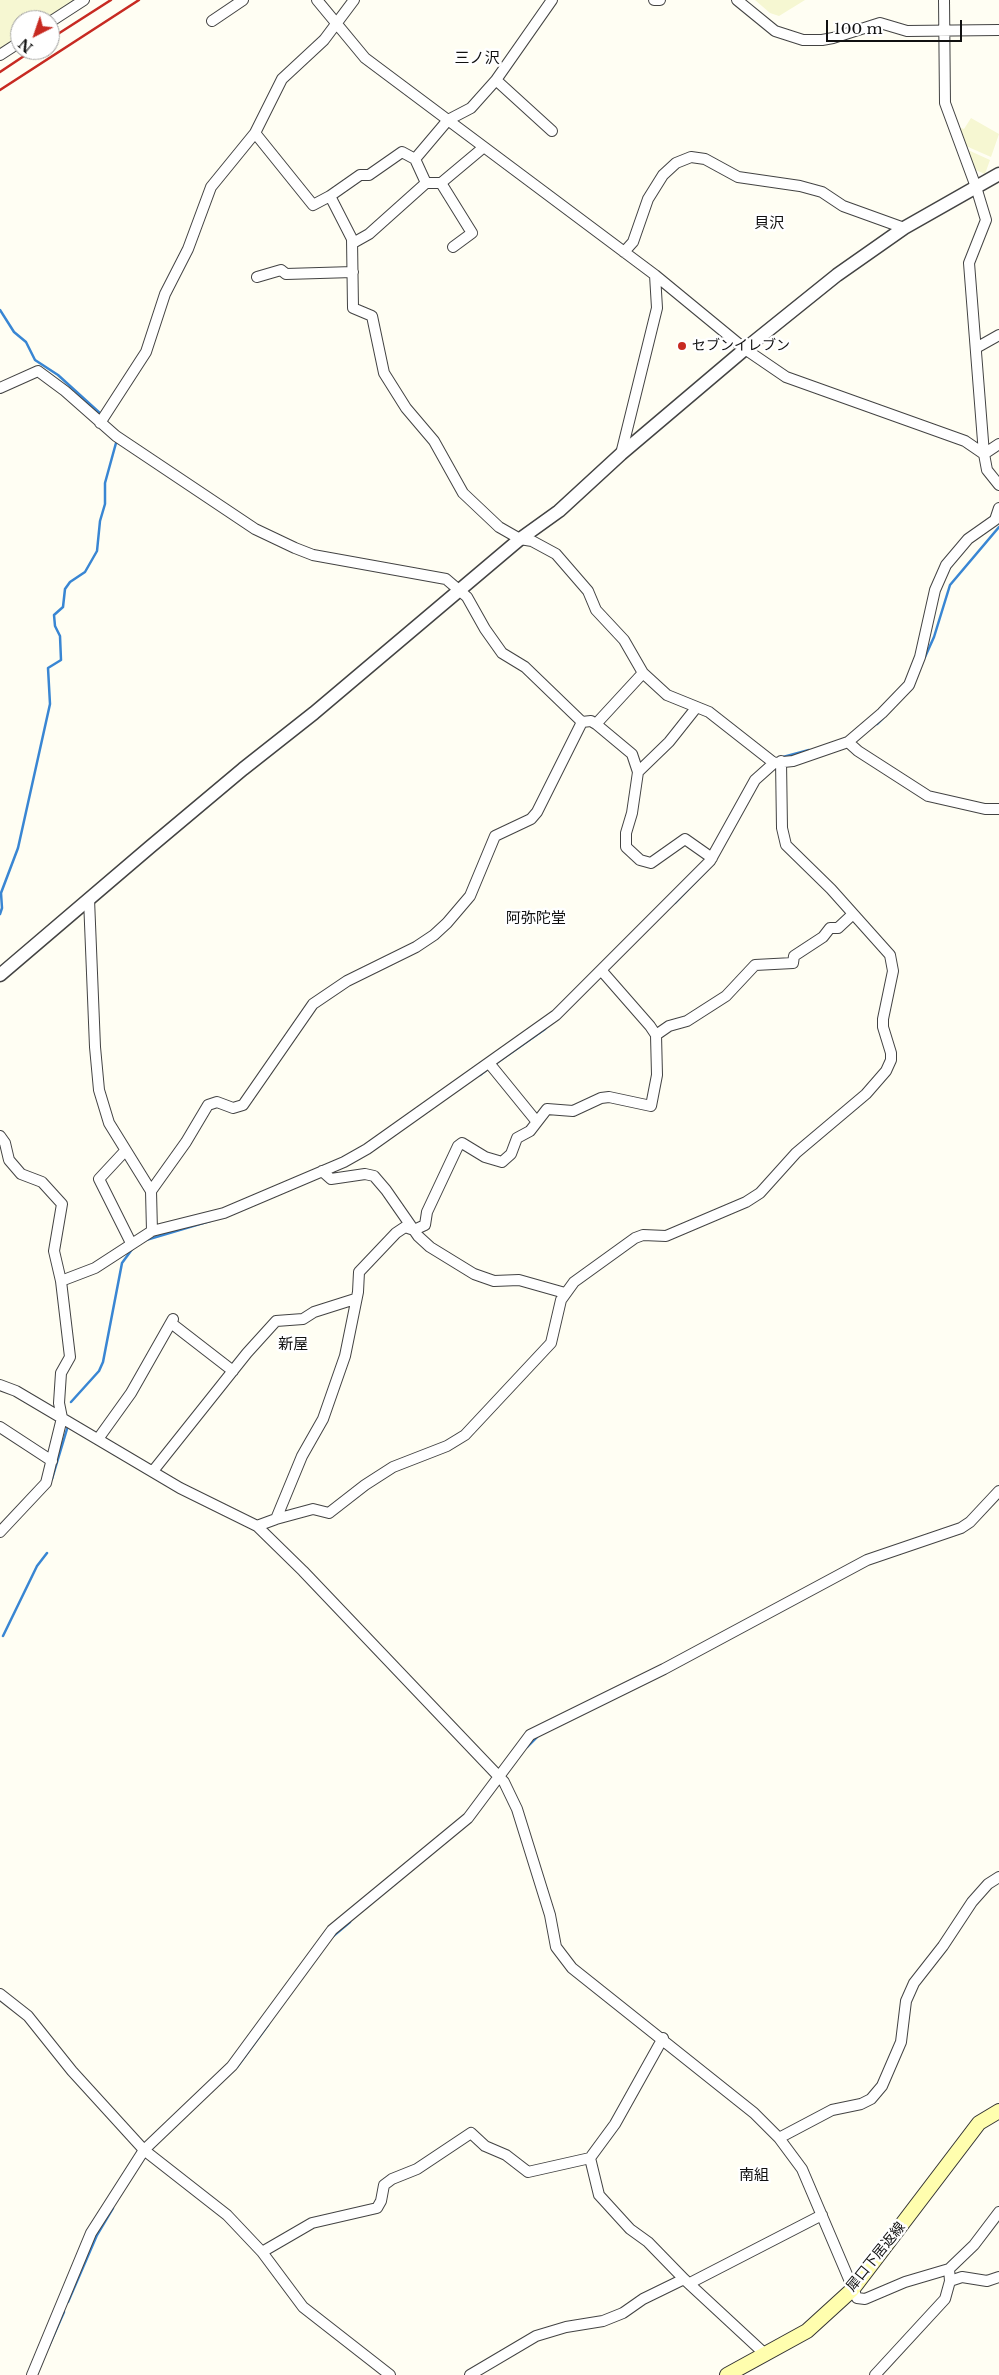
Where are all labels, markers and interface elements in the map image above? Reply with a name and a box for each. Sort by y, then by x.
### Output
north arrow [10,10,60,60]
scale bar [829,10,965,42]
text: 100 m [834,19,883,38]
text: N [15,34,37,57]
district label: 三ノ沢 [455,50,499,68]
district label: 貝沢 [754,215,784,233]
place label: セブンイレブン [692,338,790,354]
marker: セブンイレブン [676,340,688,352]
district label: 阿弥陀堂 [506,910,566,928]
district label: 新屋 [278,1336,308,1354]
district label: 南組 [739,2167,769,2185]
street label: 犀口下居返線 [843,2219,909,2295]

